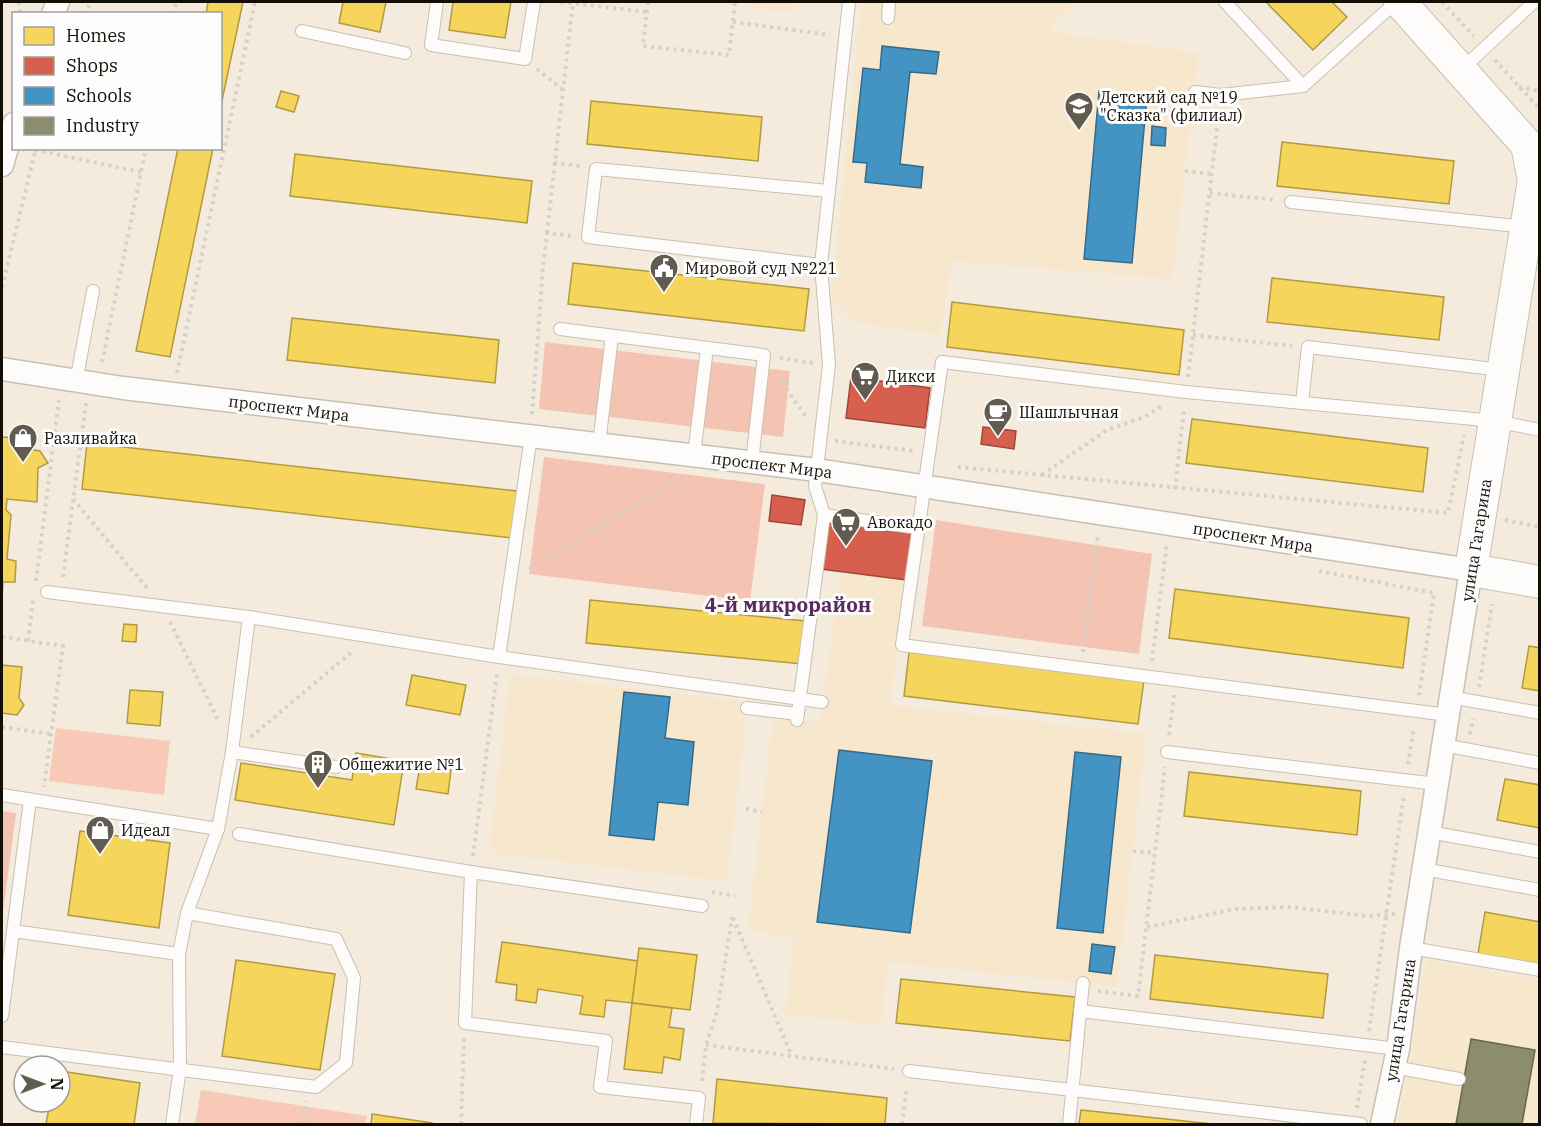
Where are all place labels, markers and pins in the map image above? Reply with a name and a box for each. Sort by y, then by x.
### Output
place label: Детский сад №19 "Сказка" (филиал) [1100,87,1243,125]
school or university icon: Детский сад №19 "Сказка" (филиал) [1063,90,1095,132]
public building icon: Мировой суд №221 [648,252,680,294]
place label: Мировой суд №221 [685,258,837,278]
supermarket icon: Дикси [849,360,881,402]
place label: Дикси [886,366,936,386]
cafe icon: Шашлычная [982,396,1014,438]
place label: Шашлычная [1019,402,1119,422]
shop icon: Разливайка [7,422,39,464]
place label: Разливайка [44,428,137,448]
supermarket icon: Авокадо [830,506,862,548]
place label: Авокадо [867,512,933,532]
building icon: Общежитие №1 [302,748,334,790]
place label: Общежитие №1 [339,754,464,774]
shop icon: Идеал [84,814,116,856]
place label: Идеал [121,820,170,840]

